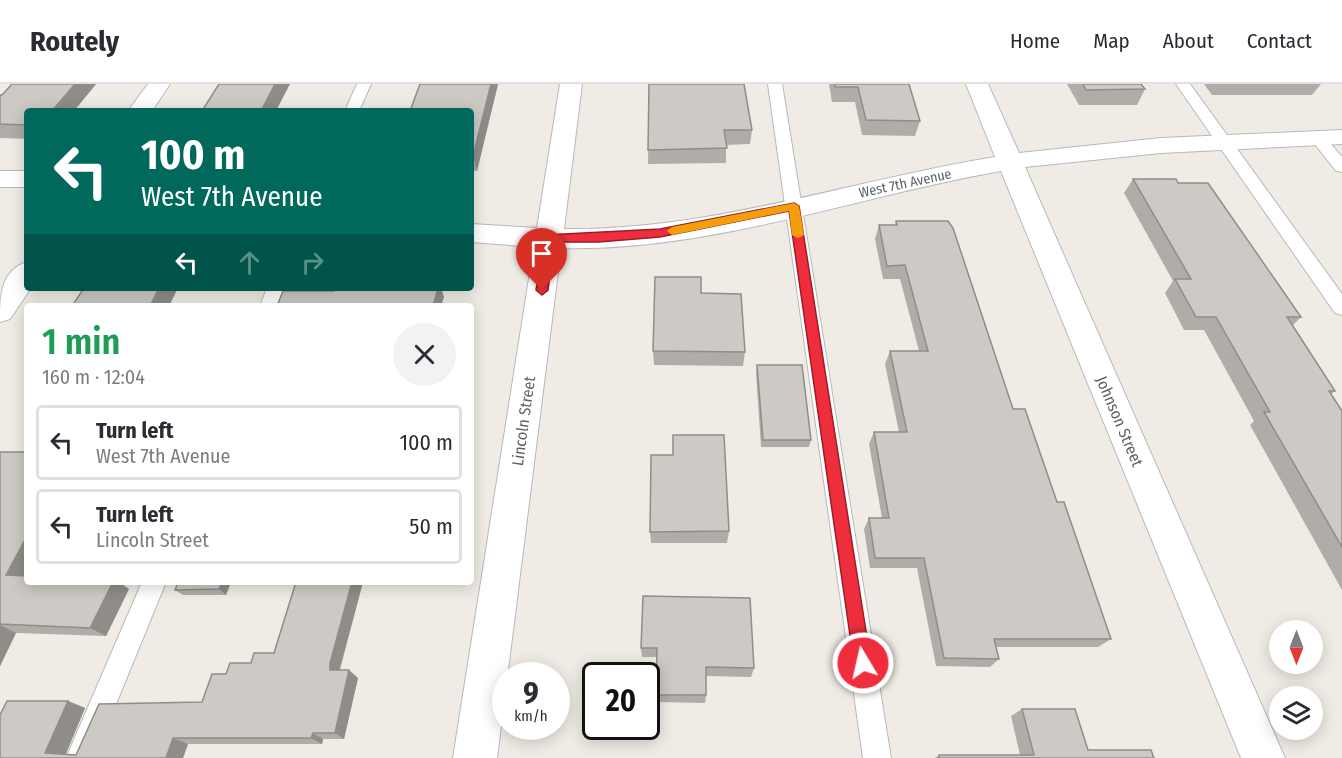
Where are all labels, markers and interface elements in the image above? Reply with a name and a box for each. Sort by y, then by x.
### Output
text: Routely [30,25,119,58]
text: Home [1010,28,1060,54]
text: Map [1093,28,1130,54]
text: About [1163,28,1214,54]
text: Contact [1247,28,1312,54]
text: 100 m [141,130,245,180]
icon: left [42,132,120,210]
street label: West 7th Avenue [857,165,953,202]
text: West 7th Avenue [141,181,322,213]
pin [516,228,567,290]
icon: arrive [525,237,558,270]
icon: left [170,246,203,279]
icon: ahead [233,246,266,279]
icon: right [296,246,329,279]
text: 1 min [42,320,120,364]
button: close [393,323,456,386]
text: 160 m · 12:04 [42,365,145,389]
street label: Johnson Street [1092,373,1147,470]
street label: Lincoln Street [508,374,539,467]
text: Turn left [96,417,174,444]
icon: left [45,426,78,459]
text: 100 m [399,429,453,456]
text: West 7th Avenue [96,444,230,468]
text: Turn left [96,501,174,528]
icon: left [45,510,78,543]
text: 50 m [409,513,453,540]
text: Lincoln Street [96,528,209,552]
north arrow [1269,620,1323,674]
map controls [1269,620,1323,740]
position arrow [831,631,895,695]
speed limit sign: 20 [582,662,660,740]
text: 9 [523,676,539,712]
button: layers [1269,686,1323,740]
text: km/h [514,707,548,725]

